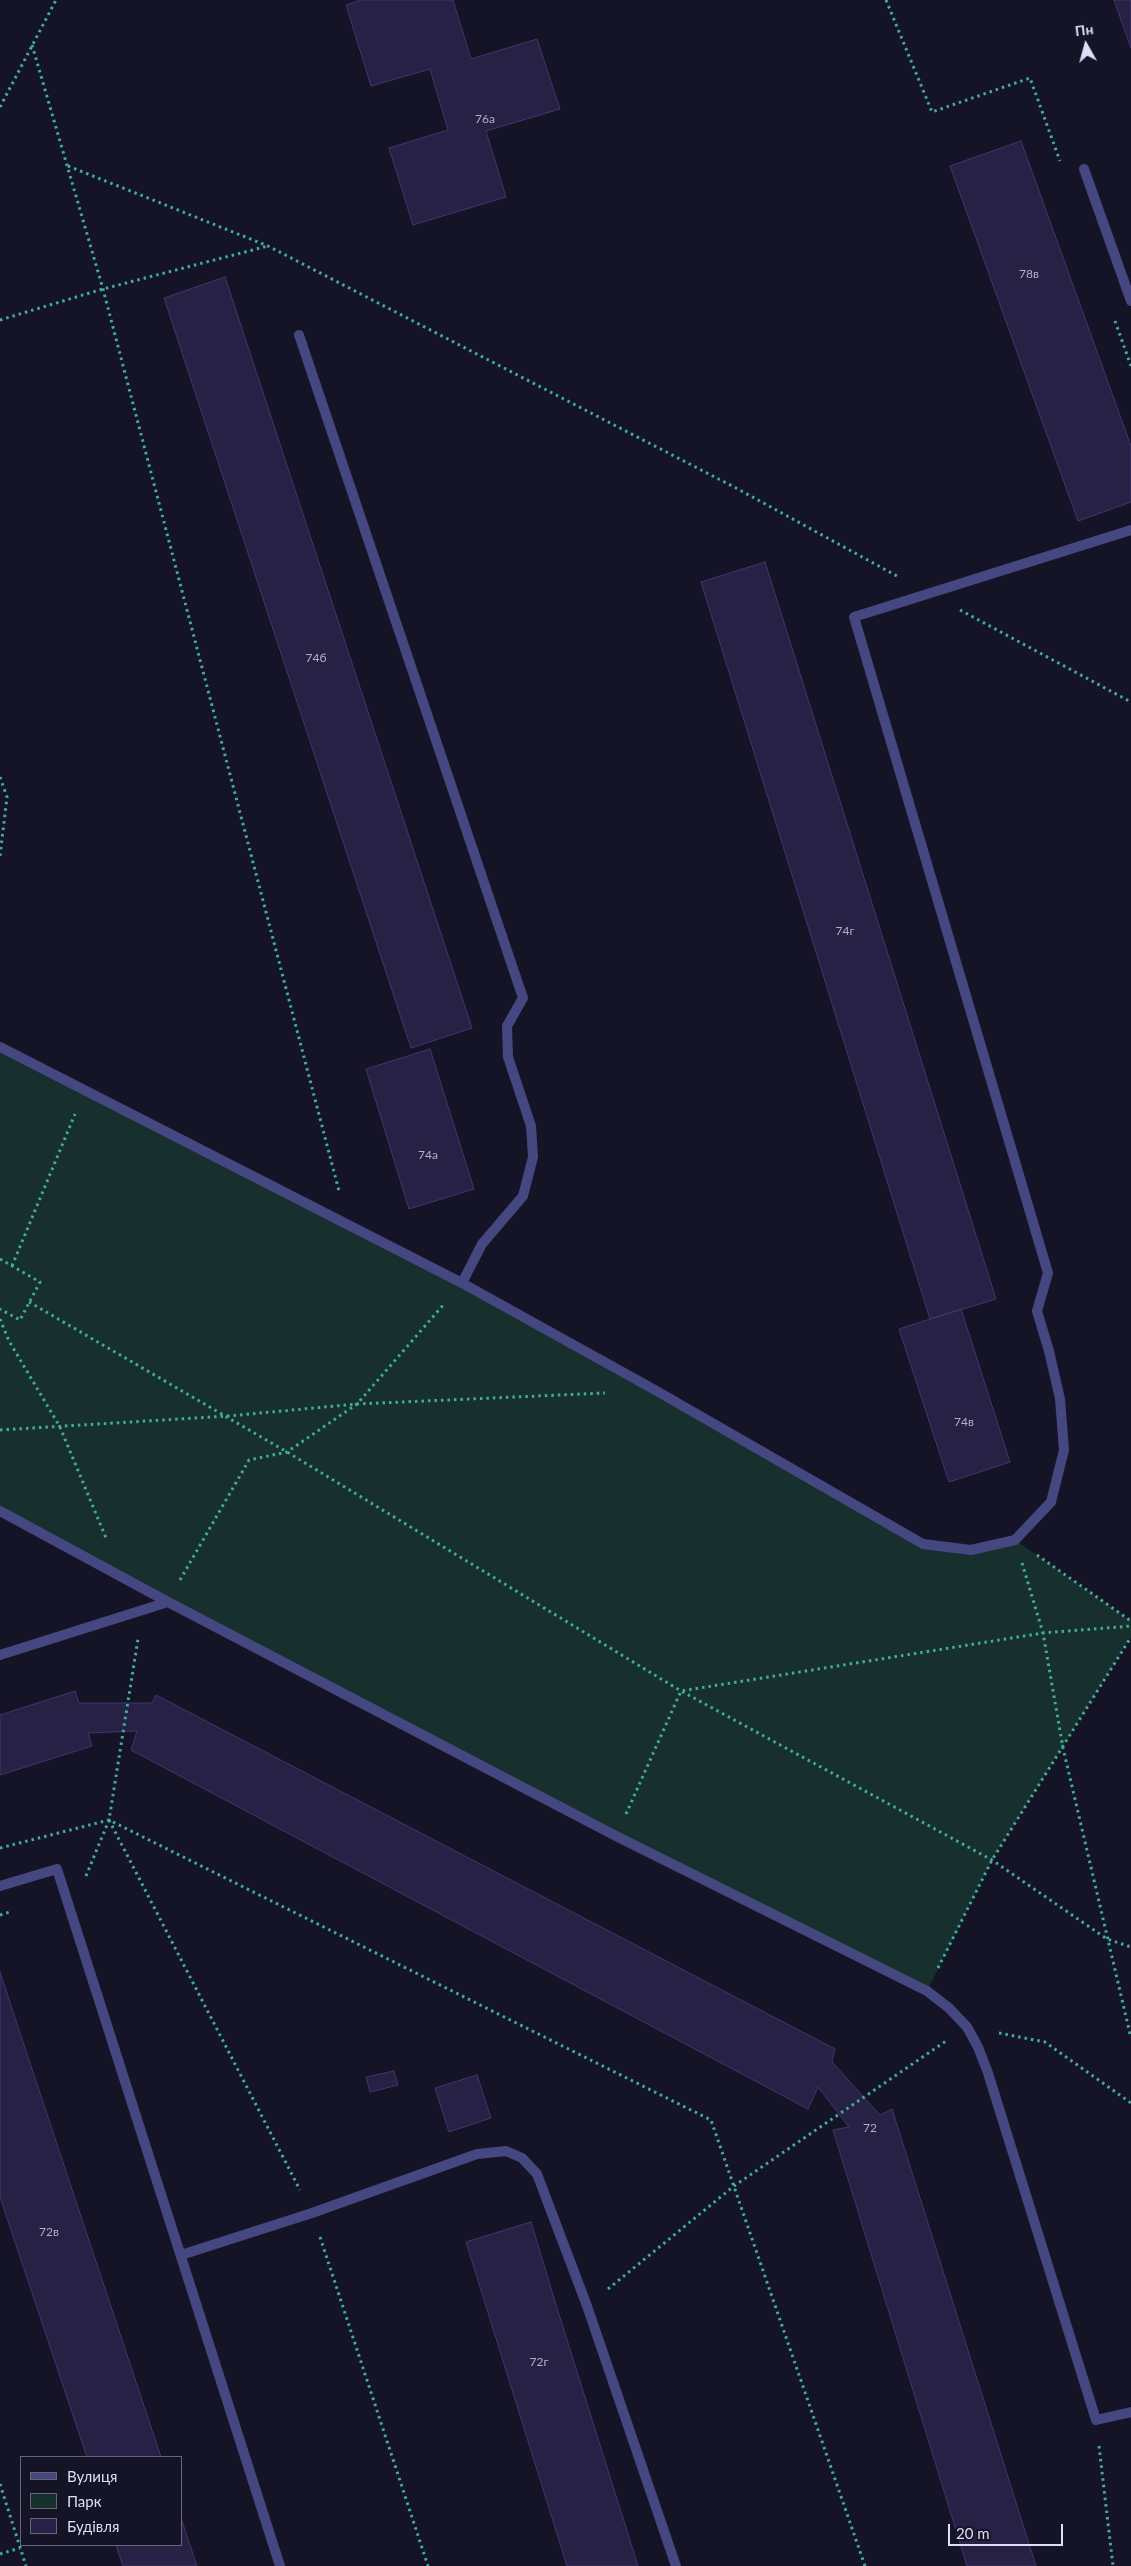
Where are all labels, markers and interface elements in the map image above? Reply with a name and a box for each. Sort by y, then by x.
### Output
north arrow [1061,20,1111,70]
text: Пн [1074,20,1094,39]
house number: 76а [475,112,495,126]
house number: 78в [1019,267,1039,281]
house number: 74б [306,651,326,665]
house number: 74г [836,924,854,938]
house number: 74а [418,1148,438,1162]
house number: 74в [954,1415,974,1429]
house number: 72 [863,2121,877,2135]
house number: 72в [39,2225,59,2239]
house number: 72г [530,2355,548,2369]
legend [20,2456,182,2546]
text: Вулиця [67,2467,117,2485]
text: Парк [67,2492,101,2510]
scale bar [951,2514,1066,2546]
text: Будівля [67,2517,119,2535]
text: 20 m [956,2524,990,2542]

